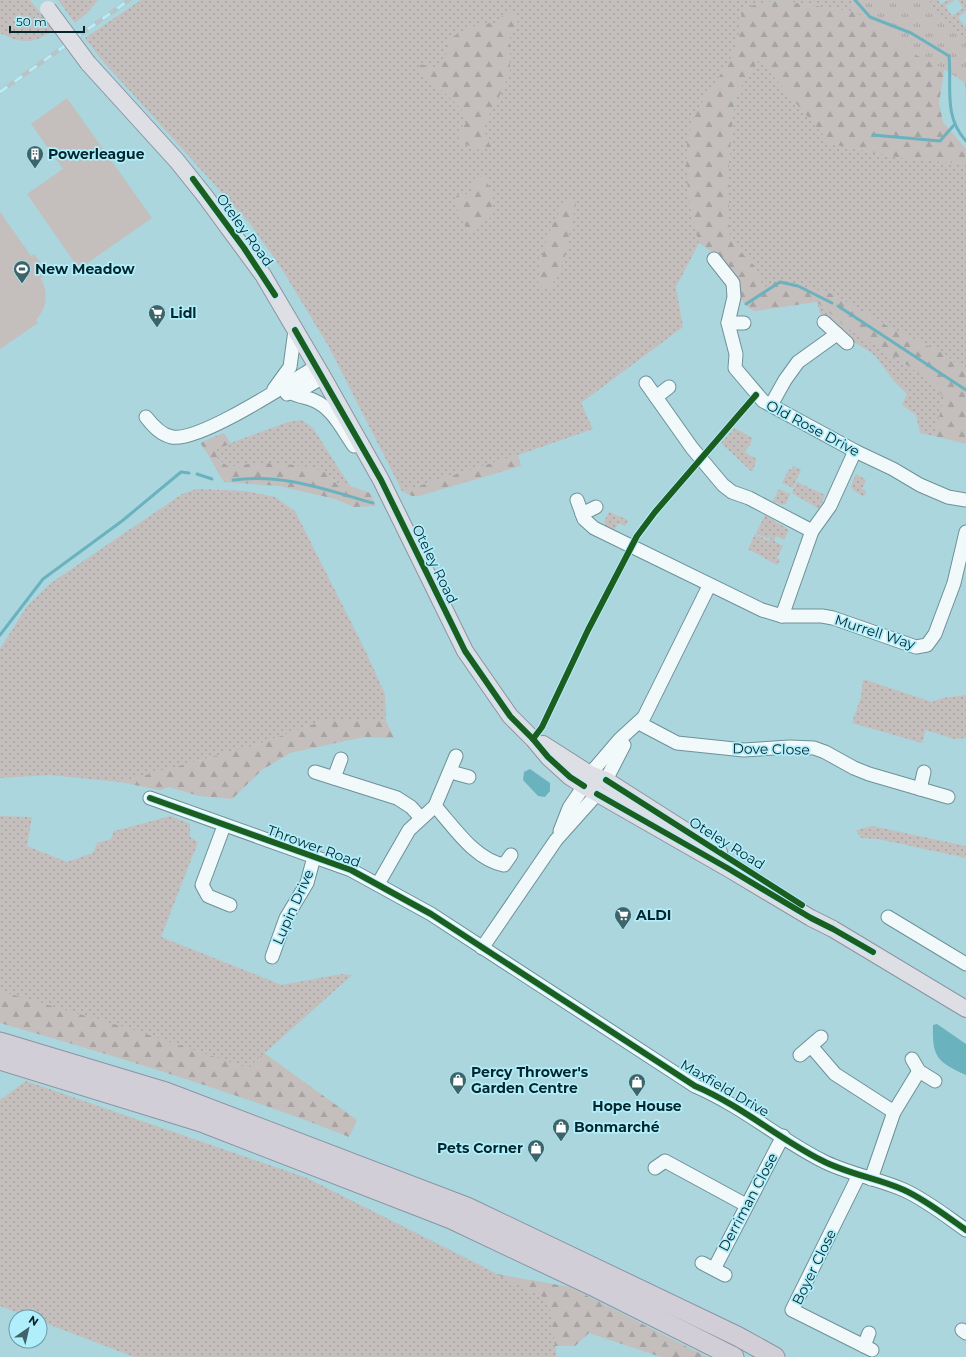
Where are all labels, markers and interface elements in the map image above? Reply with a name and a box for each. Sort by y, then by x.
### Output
scale bar [10,8,84,34]
text: 50 m [16,14,47,29]
building icon: Powerleague [25,144,45,169]
place label: Powerleague [48,145,145,163]
street label: Oteley Road [213,190,277,270]
sports icon: New Meadow [12,259,32,284]
place label: New Meadow [35,260,135,278]
supermarket icon: Lidl [147,303,167,328]
place label: Lidl [170,304,197,322]
street label: Old Rose Drive [763,396,863,460]
street label: Oteley Road [408,522,462,606]
street label: Murrell Way [832,611,918,654]
street label: Dove Close [732,739,810,759]
street label: Oteley Road [686,813,768,873]
street label: Thrower Road [265,821,363,871]
street label: Lupin Drive [268,867,318,947]
supermarket icon: ALDI [613,905,633,930]
place label: ALDI [635,906,671,924]
street label: Maxfield Drive [677,1055,773,1121]
place label: Percy Thrower's Garden Centre [471,1063,589,1097]
shop icon: Percy Thrower's Garden Centre [448,1070,468,1095]
shop icon: Hope House [627,1072,647,1097]
place label: Hope House [592,1097,682,1115]
shop icon: Bonmarché [551,1117,571,1142]
place label: Bonmarché [574,1118,660,1136]
shop icon: Pets Corner [526,1138,546,1163]
place label: Pets Corner [437,1139,523,1157]
street label: Derriman Close [715,1150,781,1254]
street label: Boyer Close [788,1226,840,1308]
north arrow [8,1309,48,1349]
text: N [26,1312,41,1329]

